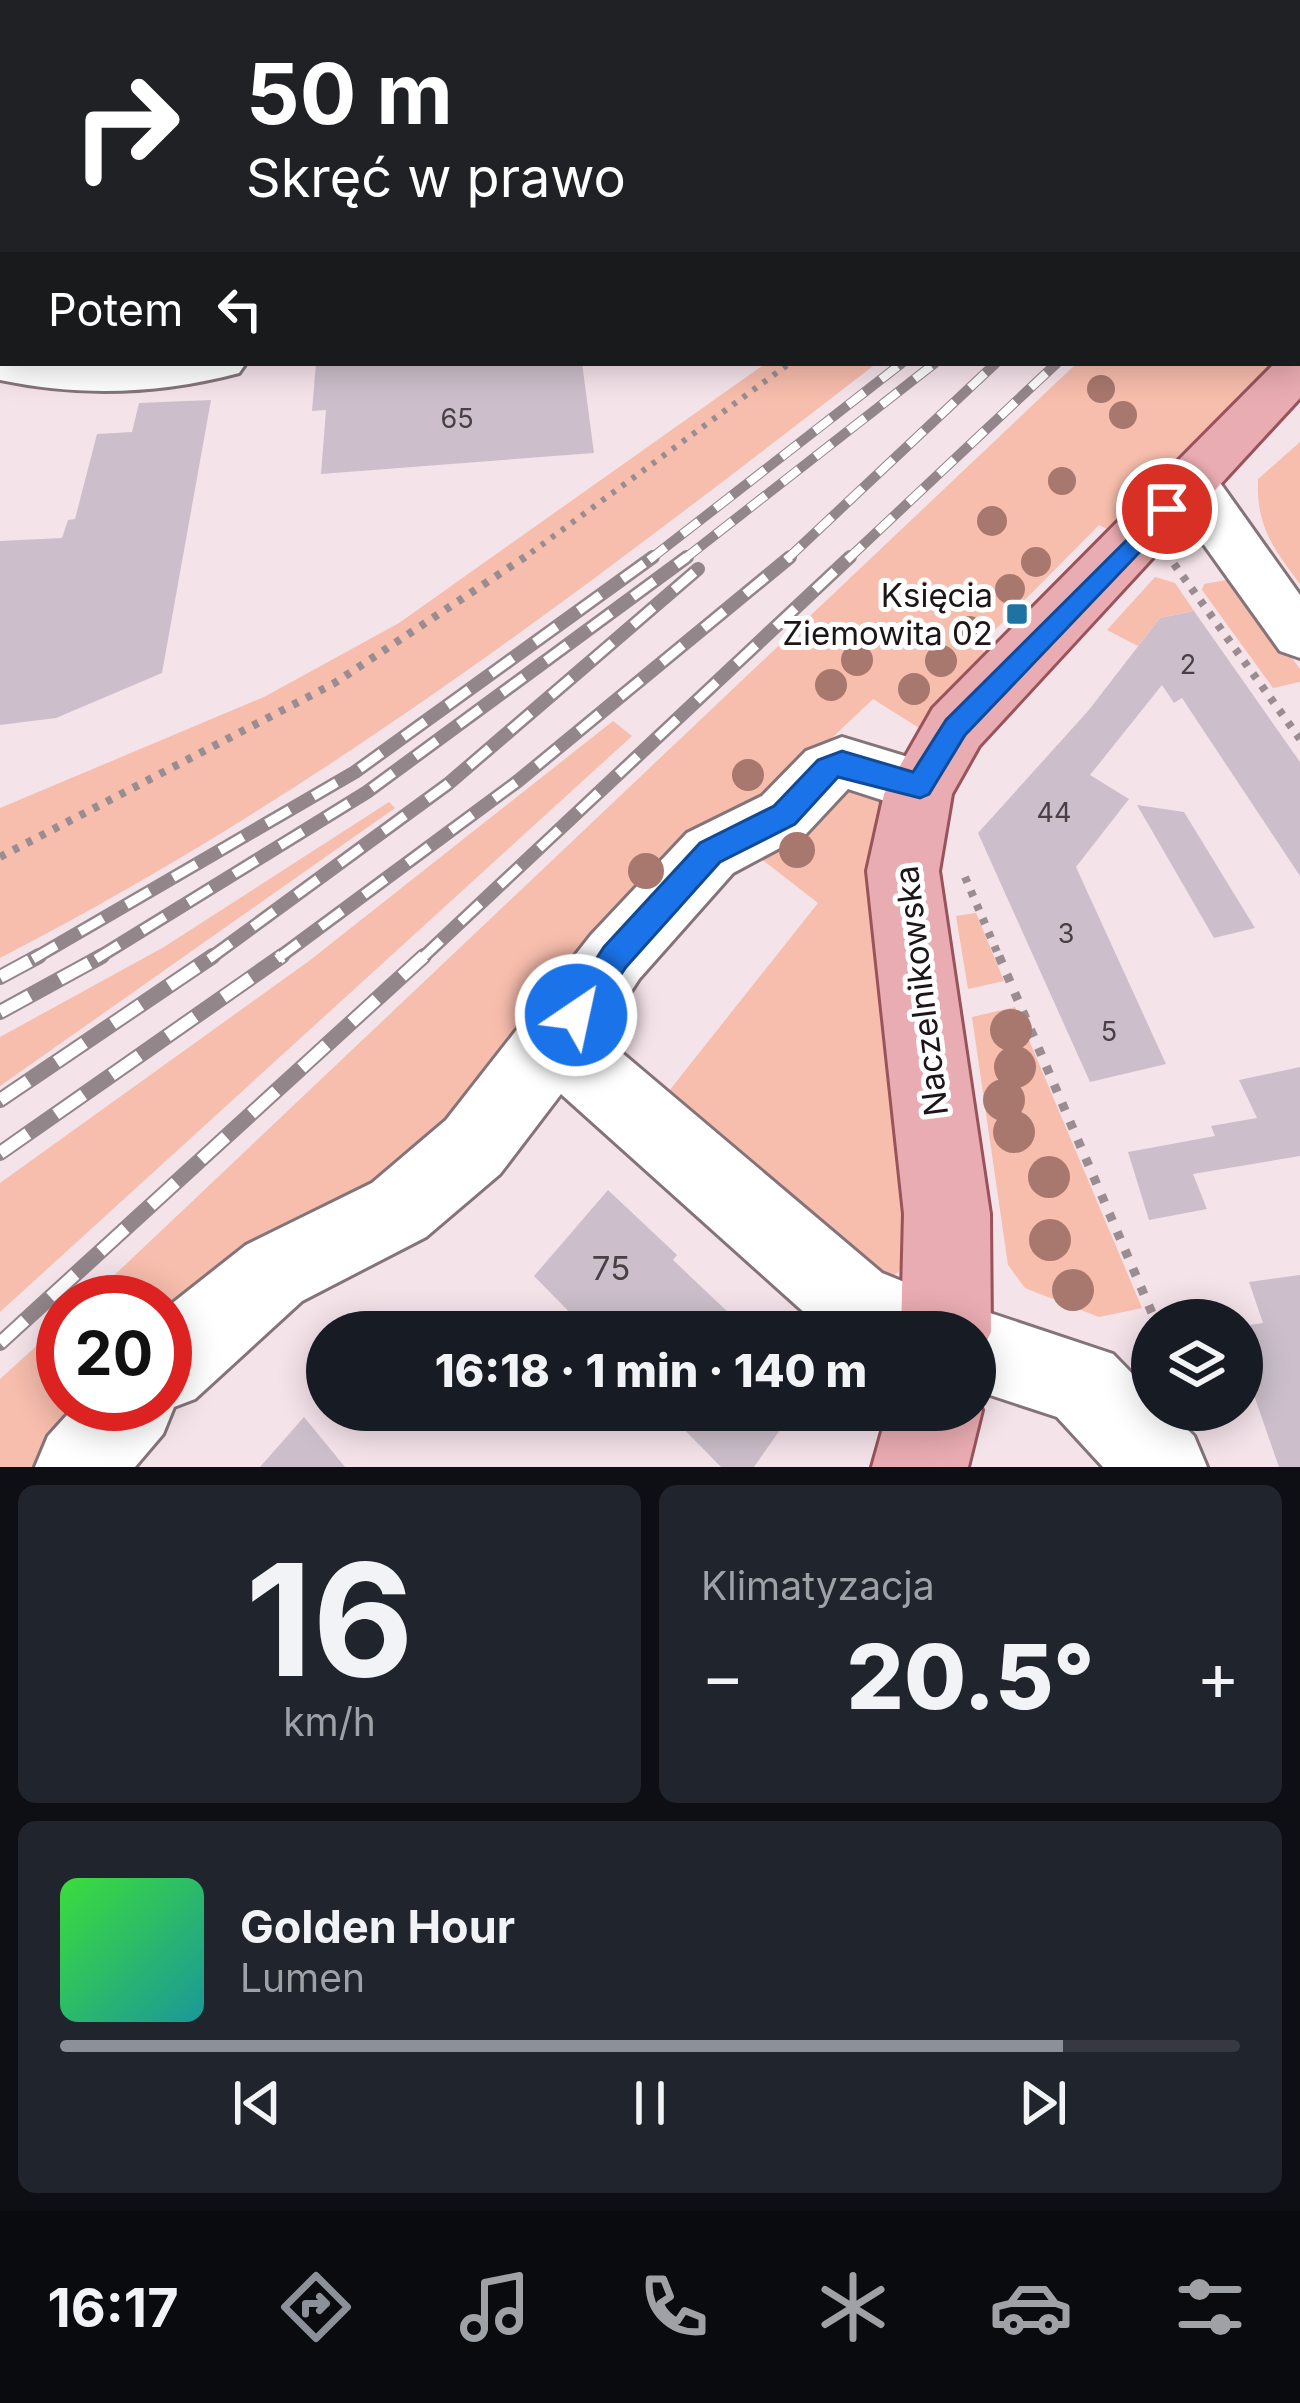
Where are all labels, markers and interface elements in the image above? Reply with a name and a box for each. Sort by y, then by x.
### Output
text: 50 m [246,43,453,144]
icon: right [48,48,204,204]
text: Skręć w prawo [246,145,626,210]
icon: left [207,276,273,342]
text: Potem [48,282,183,337]
house number: 65 [440,402,474,435]
pin [1116,458,1218,560]
icon: arrive [1134,476,1200,542]
place label: Księcia Ziemowita 02 [782,575,993,653]
marker: Księcia Ziemowita 02 [1004,601,1030,627]
house number: 2 [1180,648,1196,681]
house number: 44 [1037,796,1071,829]
street label: Naczelnikowska [886,864,956,1118]
house number: 3 [1058,917,1074,950]
position arrow [513,952,639,1078]
house number: 5 [1101,1015,1117,1048]
house number: 75 [592,1248,630,1288]
speed limit sign: 20 [36,1275,192,1431]
map controls [1131,1299,1263,1431]
button: layers [1131,1299,1263,1431]
text: 16:18 · 1 min · 140 m [435,1343,867,1398]
text: 16 [245,1525,414,1714]
text: Klimatyzacja [701,1562,935,1609]
text: 20.5° [847,1622,1094,1731]
text: − [701,1636,745,1716]
text: + [1196,1636,1240,1716]
text: km/h [283,1698,376,1745]
text: Golden Hour [240,1899,515,1954]
text: Lumen [240,1954,365,2001]
icon: previous [224,2070,290,2136]
icon: pause [617,2070,683,2136]
icon: next [1010,2070,1076,2136]
icon: directions [274,2265,358,2349]
icon: music [453,2265,537,2349]
icon: phone [632,2265,716,2349]
icon: climate [811,2265,895,2349]
icon: car [989,2265,1073,2349]
icon: filters [1168,2265,1252,2349]
text: 16:17 [47,2275,179,2340]

